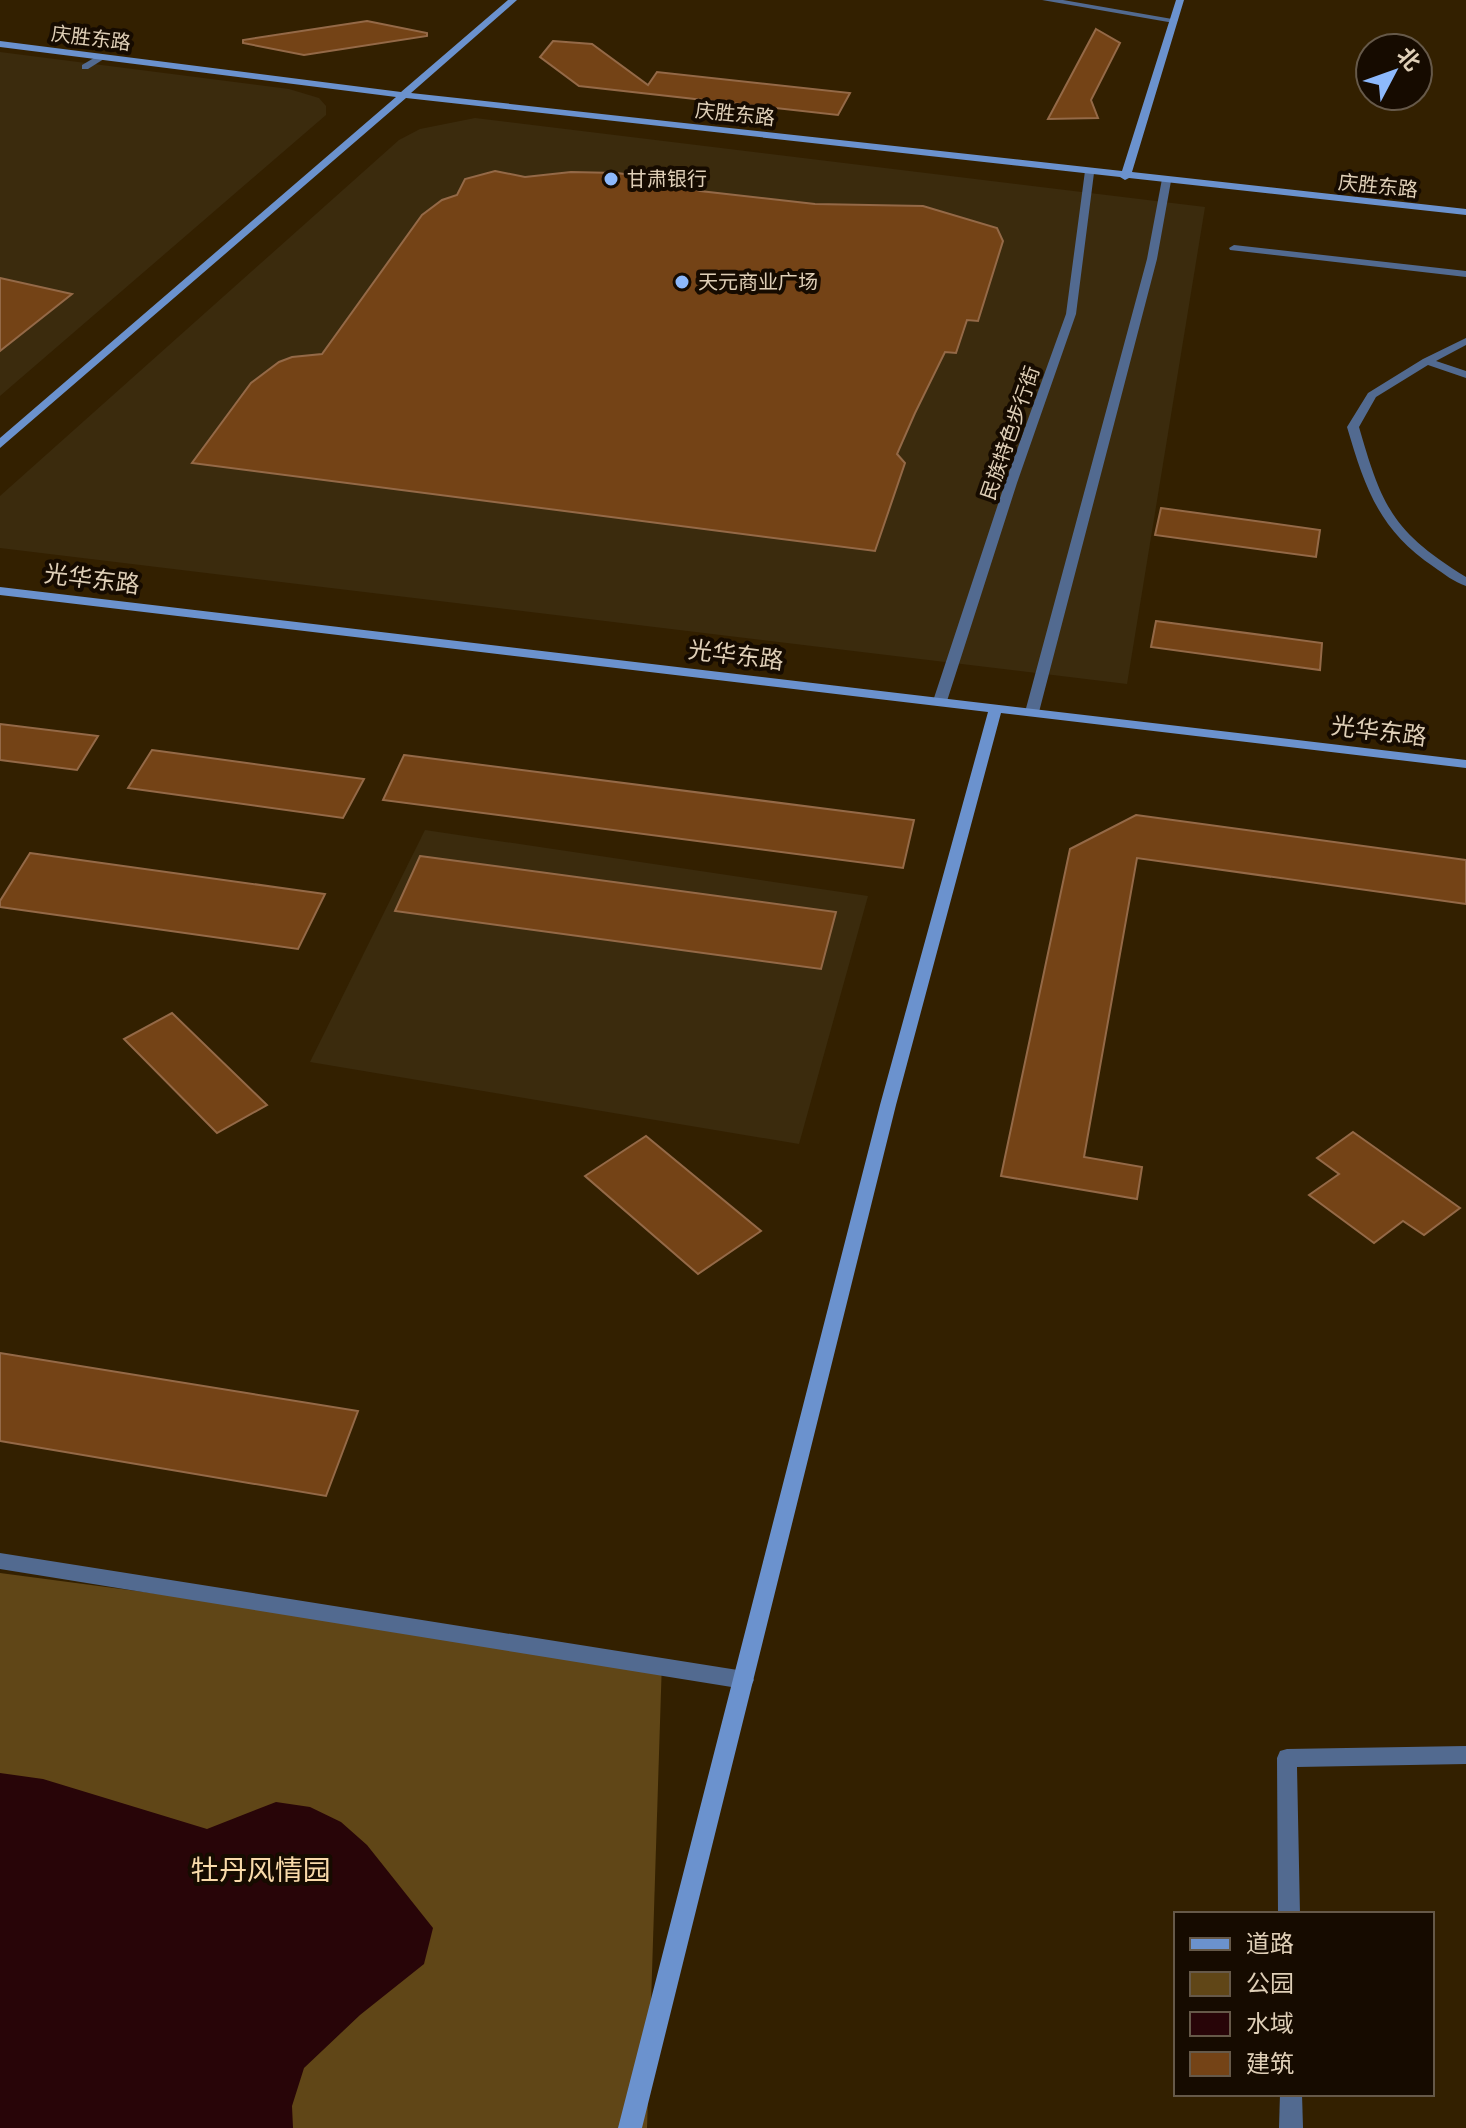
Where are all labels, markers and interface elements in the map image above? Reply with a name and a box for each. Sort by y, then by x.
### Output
street label: 庆胜东路 [50,20,132,56]
north arrow [1354,32,1434,112]
text: 北 [1391,41,1427,76]
street label: 庆胜东路 [694,97,776,131]
place label: 甘肃银行 [627,166,707,192]
street label: 庆胜东路 [1337,169,1419,203]
marker: 甘肃银行 [602,170,620,188]
place label: 天元商业广场 [698,269,818,295]
marker: 天元商业广场 [673,273,691,291]
street label: 民族特色步行街 [975,363,1045,503]
street label: 光华东路 [42,558,142,600]
street label: 光华东路 [686,634,786,676]
street label: 光华东路 [1329,710,1429,752]
park label: 牡丹风情园 [191,1851,331,1888]
legend [1174,1912,1434,2096]
text: 道路 [1246,1928,1294,1959]
text: 公园 [1246,1968,1294,1999]
text: 水域 [1246,2008,1294,2039]
text: 建筑 [1246,2048,1294,2079]

